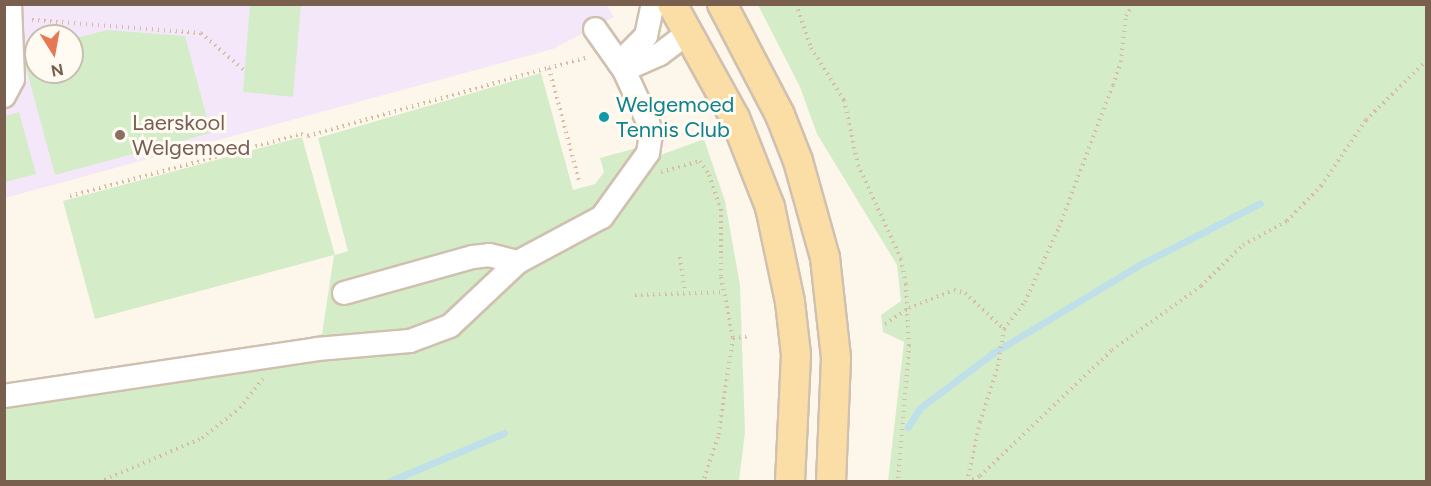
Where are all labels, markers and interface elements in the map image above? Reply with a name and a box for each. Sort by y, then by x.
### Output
north arrow [24,24,84,84]
text: N [49,60,65,81]
place label: Welgemoed Tennis Club [616,91,734,142]
place label: Laerskool Welgemoed [132,109,250,160]
marker: Welgemoed Tennis Club [597,110,611,124]
marker: Laerskool Welgemoed [113,128,127,142]

